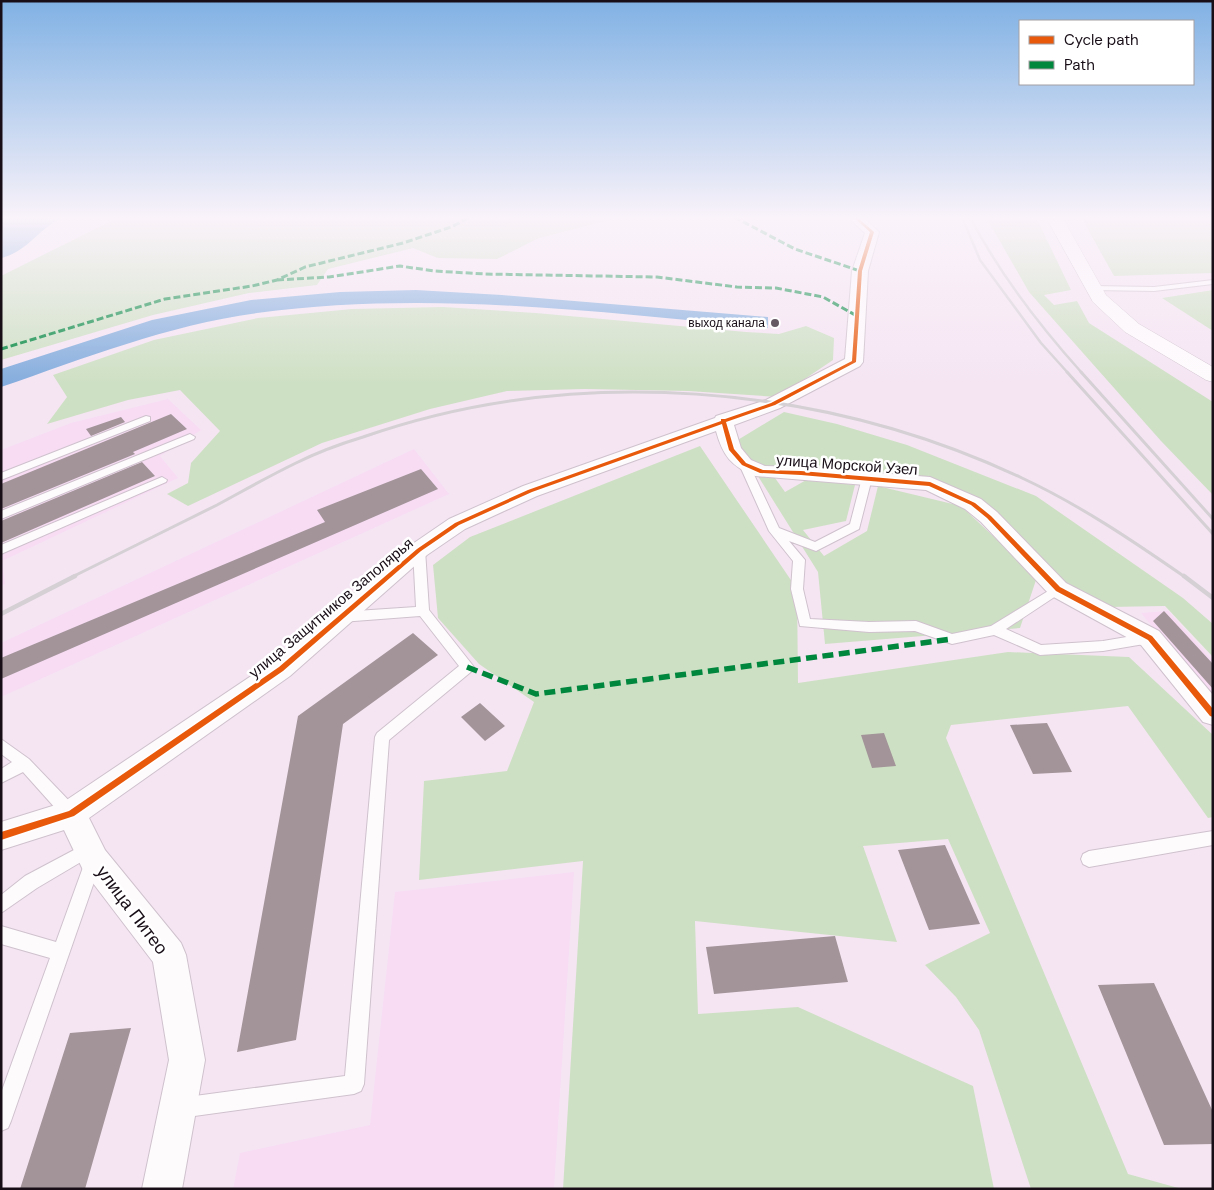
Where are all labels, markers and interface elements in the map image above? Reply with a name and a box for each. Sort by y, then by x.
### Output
legend [1019,20,1194,85]
text: Cycle path [1064,30,1139,50]
text: Path [1064,55,1095,75]
place label: выход канала [688,315,765,331]
marker: выход канала [769,317,781,329]
street label: улица Морской Узел [776,450,918,480]
street label: улица Защитников Заполярья [245,533,417,683]
street label: улица Питео [91,861,173,959]

